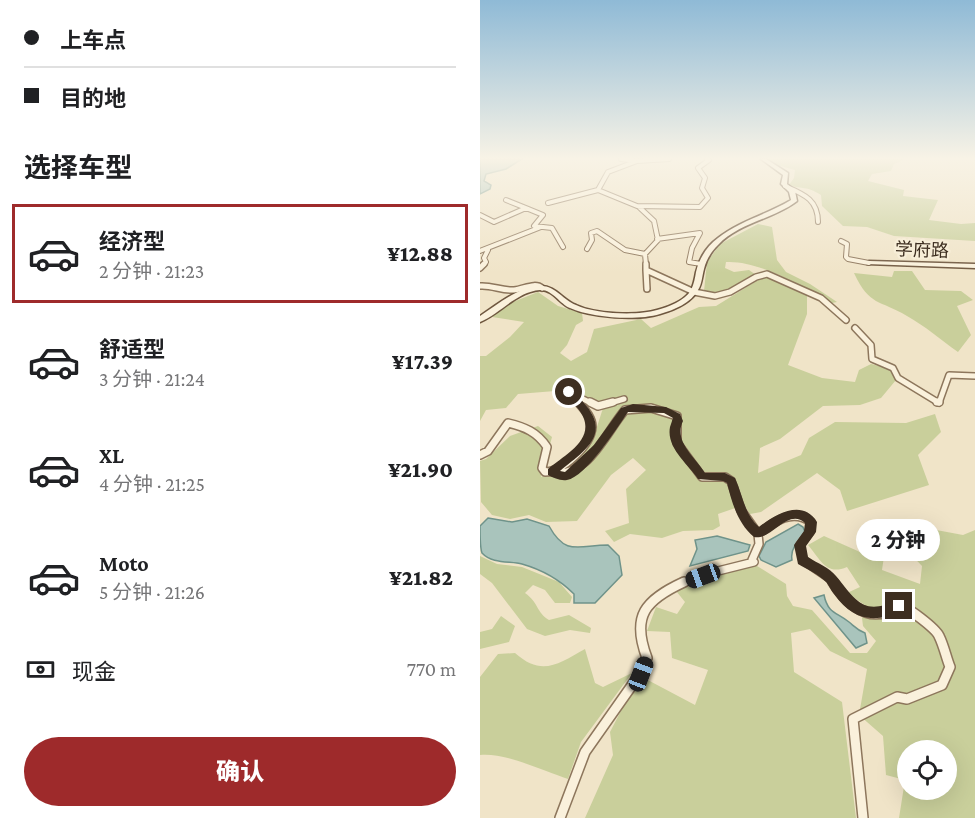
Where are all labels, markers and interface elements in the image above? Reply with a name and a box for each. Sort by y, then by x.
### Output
text: 上车点 [60,28,126,53]
text: 目的地 [60,86,126,111]
text: 选择车型 [24,153,132,183]
icon: car [27,227,81,281]
text: 经济型 [99,229,165,254]
street label: 学府路 [895,239,949,261]
text: ¥12.88 [387,241,453,266]
text: 2 分钟 · 21:23 [99,260,204,282]
icon: car [27,335,81,389]
text: 舒适型 [99,337,165,362]
text: ¥17.39 [392,349,453,374]
text: 3 分钟 · 21:24 [99,368,205,390]
route start [555,378,582,405]
icon: car [27,443,81,497]
text: XL [99,443,124,468]
text: ¥21.90 [388,457,453,482]
text: 4 分钟 · 21:25 [99,473,205,495]
callout: 2 分钟 [857,519,941,561]
text: 2 分钟 [871,529,925,551]
icon: car [27,551,81,605]
text: Moto [99,551,149,576]
car [683,561,723,591]
text: ¥21.82 [389,565,453,590]
text: 5 分钟 · 21:26 [99,581,205,603]
route end [885,592,912,619]
icon: cash [24,653,57,686]
car [626,654,656,694]
text: 770 m [407,658,456,680]
text: 现金 [72,659,116,684]
button: 确认 [24,737,456,806]
map controls [897,740,957,800]
button: locate [897,740,957,800]

